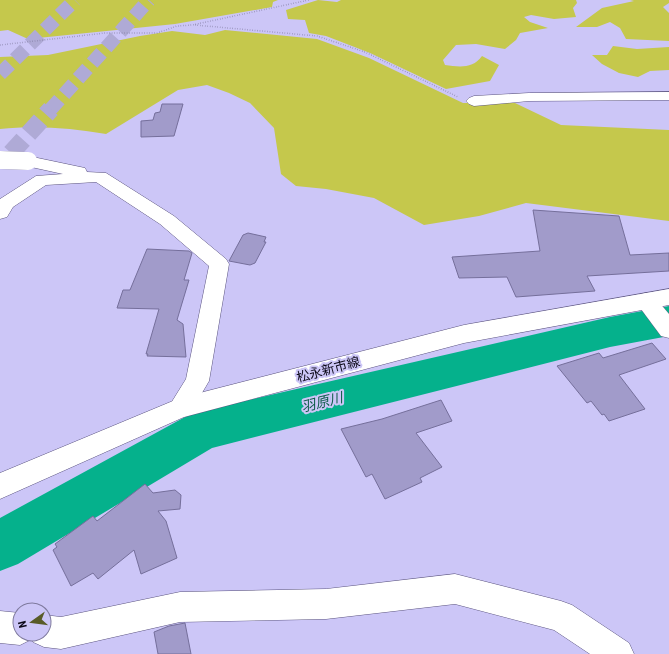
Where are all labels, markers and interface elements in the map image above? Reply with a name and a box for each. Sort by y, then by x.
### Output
street label: 松永新市線 [295,354,361,385]
water label: 羽原川 [300,389,346,415]
north arrow [12,602,52,642]
text: N [16,619,30,629]

